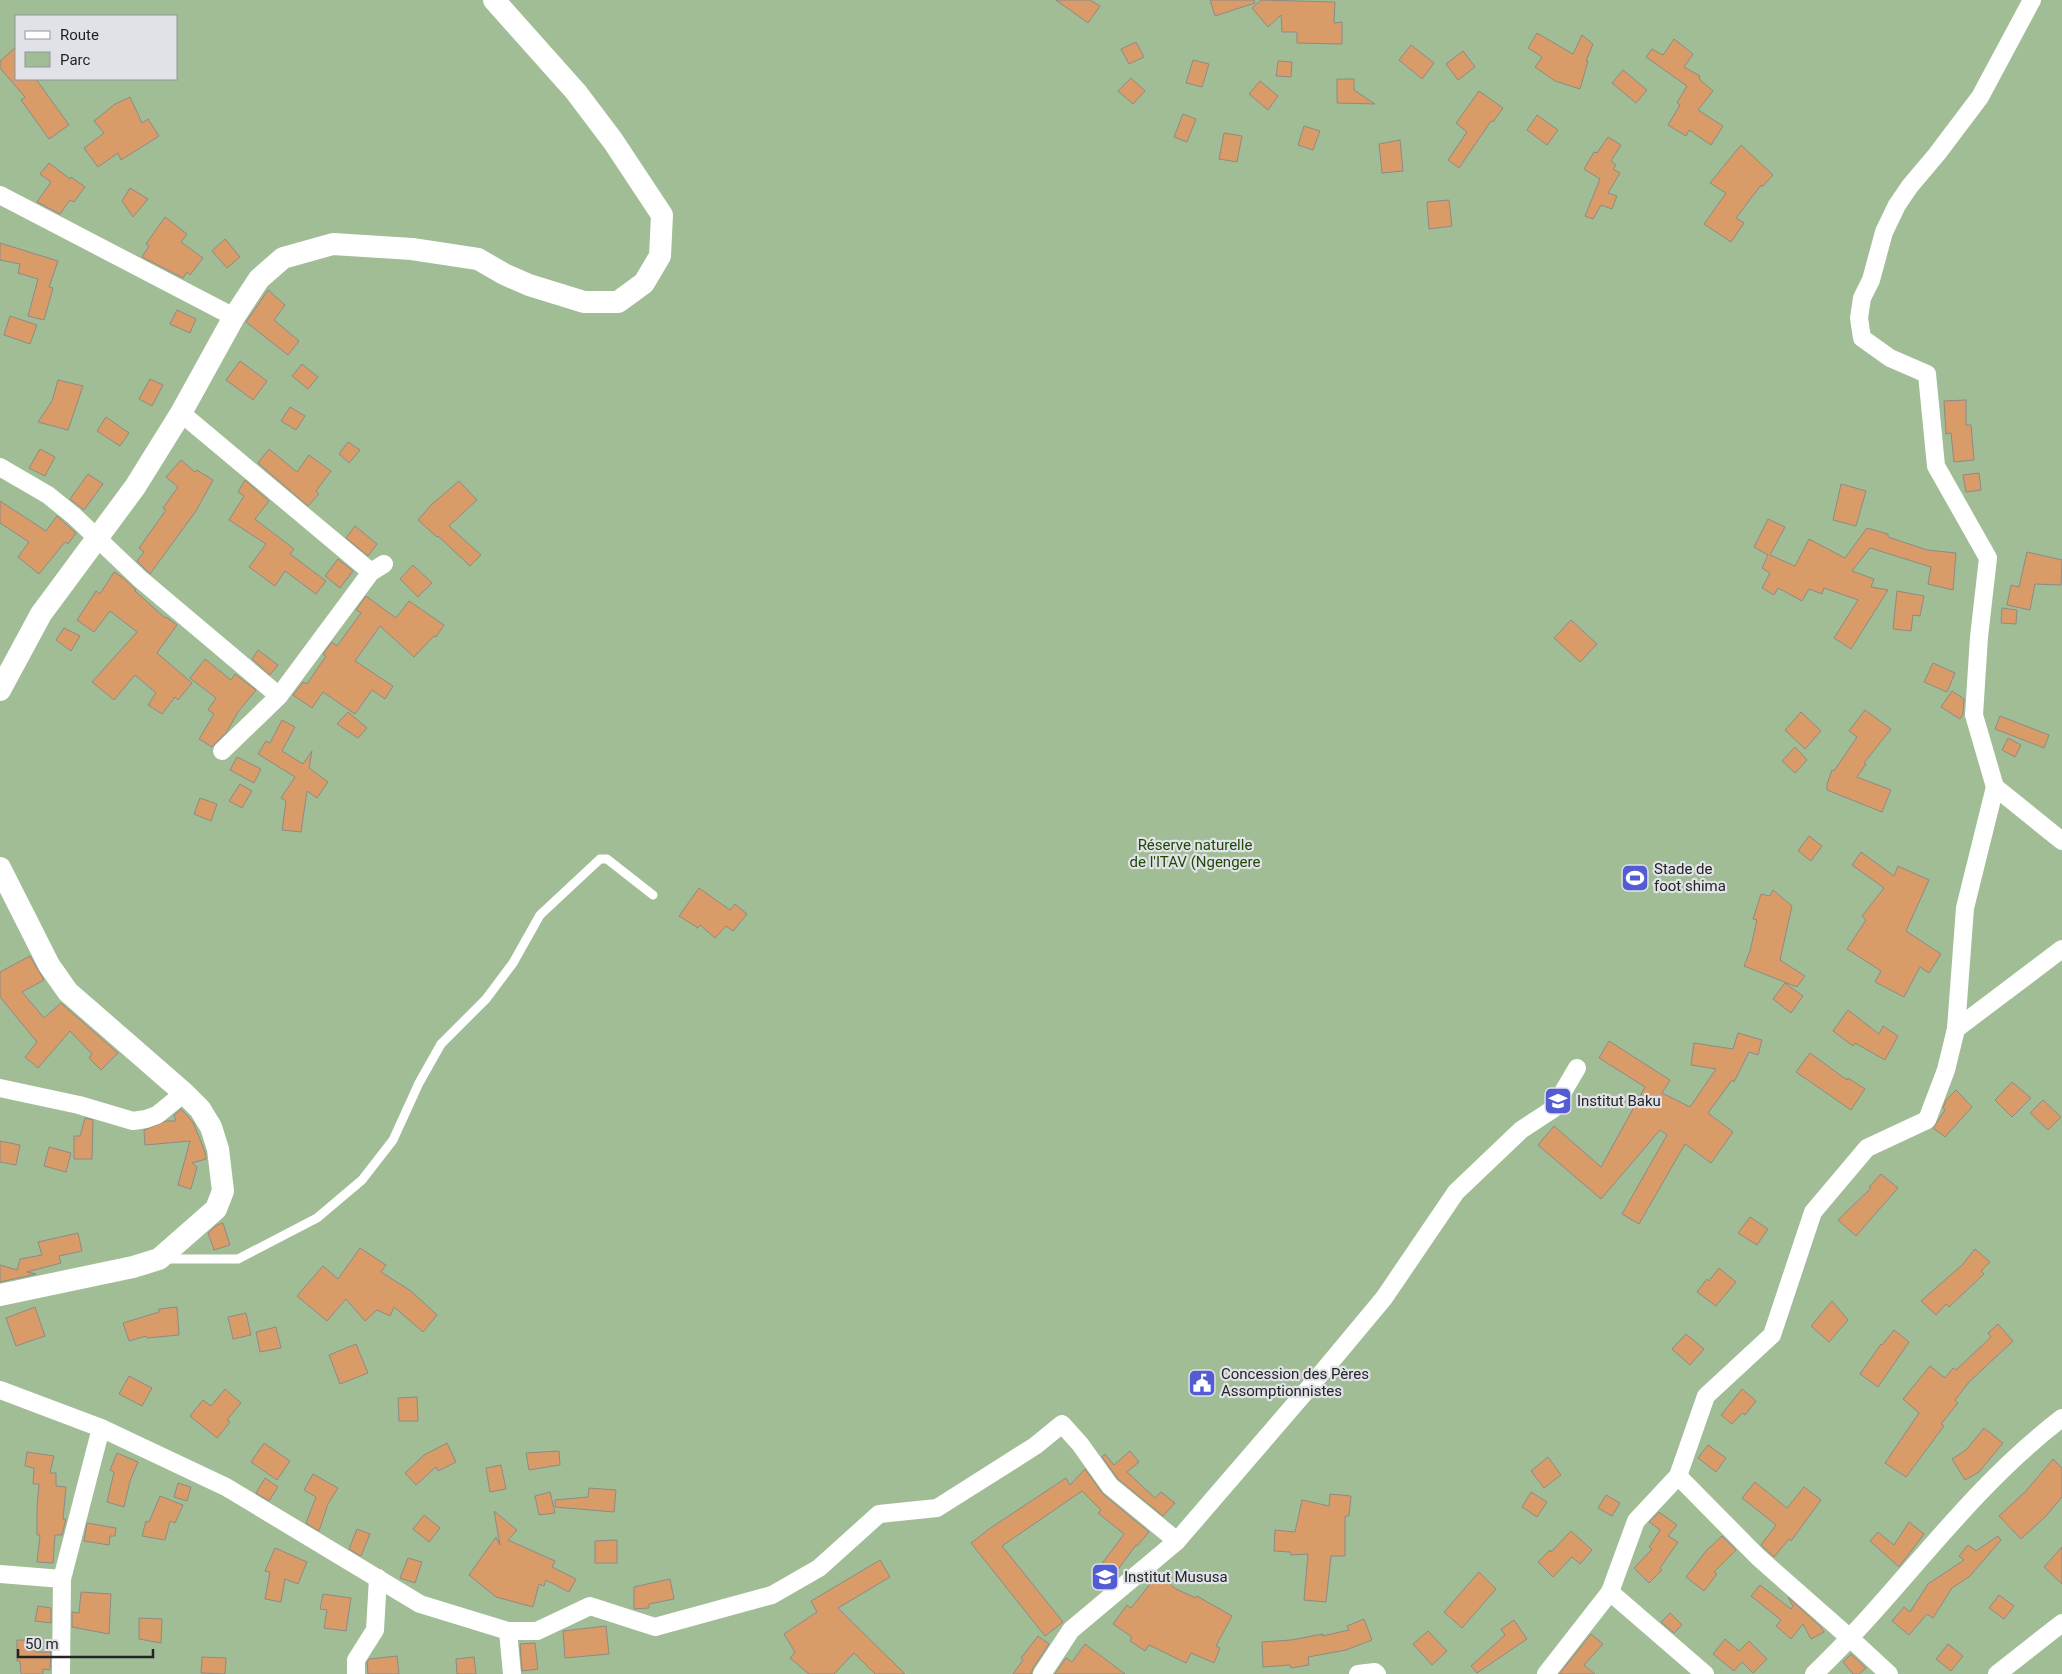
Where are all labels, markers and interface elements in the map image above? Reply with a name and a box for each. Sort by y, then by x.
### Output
legend [15,15,178,80]
text: Route [60,26,99,44]
text: Parc [60,51,90,69]
park label: Réserve naturelle de l'ITAV (Ngengere [1130,836,1260,871]
place label: Stade de foot shima [1654,860,1726,895]
sports icon: Stade de foot shima [1620,863,1650,893]
school or university icon: Institut Baku [1543,1086,1573,1116]
place label: Institut Baku [1577,1092,1661,1110]
place label: Concession des Pères Assomptionnistes [1221,1365,1369,1400]
public building icon: Concession des Pères Assomptionnistes [1187,1368,1217,1398]
school or university icon: Institut Mususa [1090,1562,1120,1592]
place label: Institut Mususa [1124,1568,1228,1586]
scale bar [18,1626,152,1658]
text: 50 m [25,1635,59,1653]

